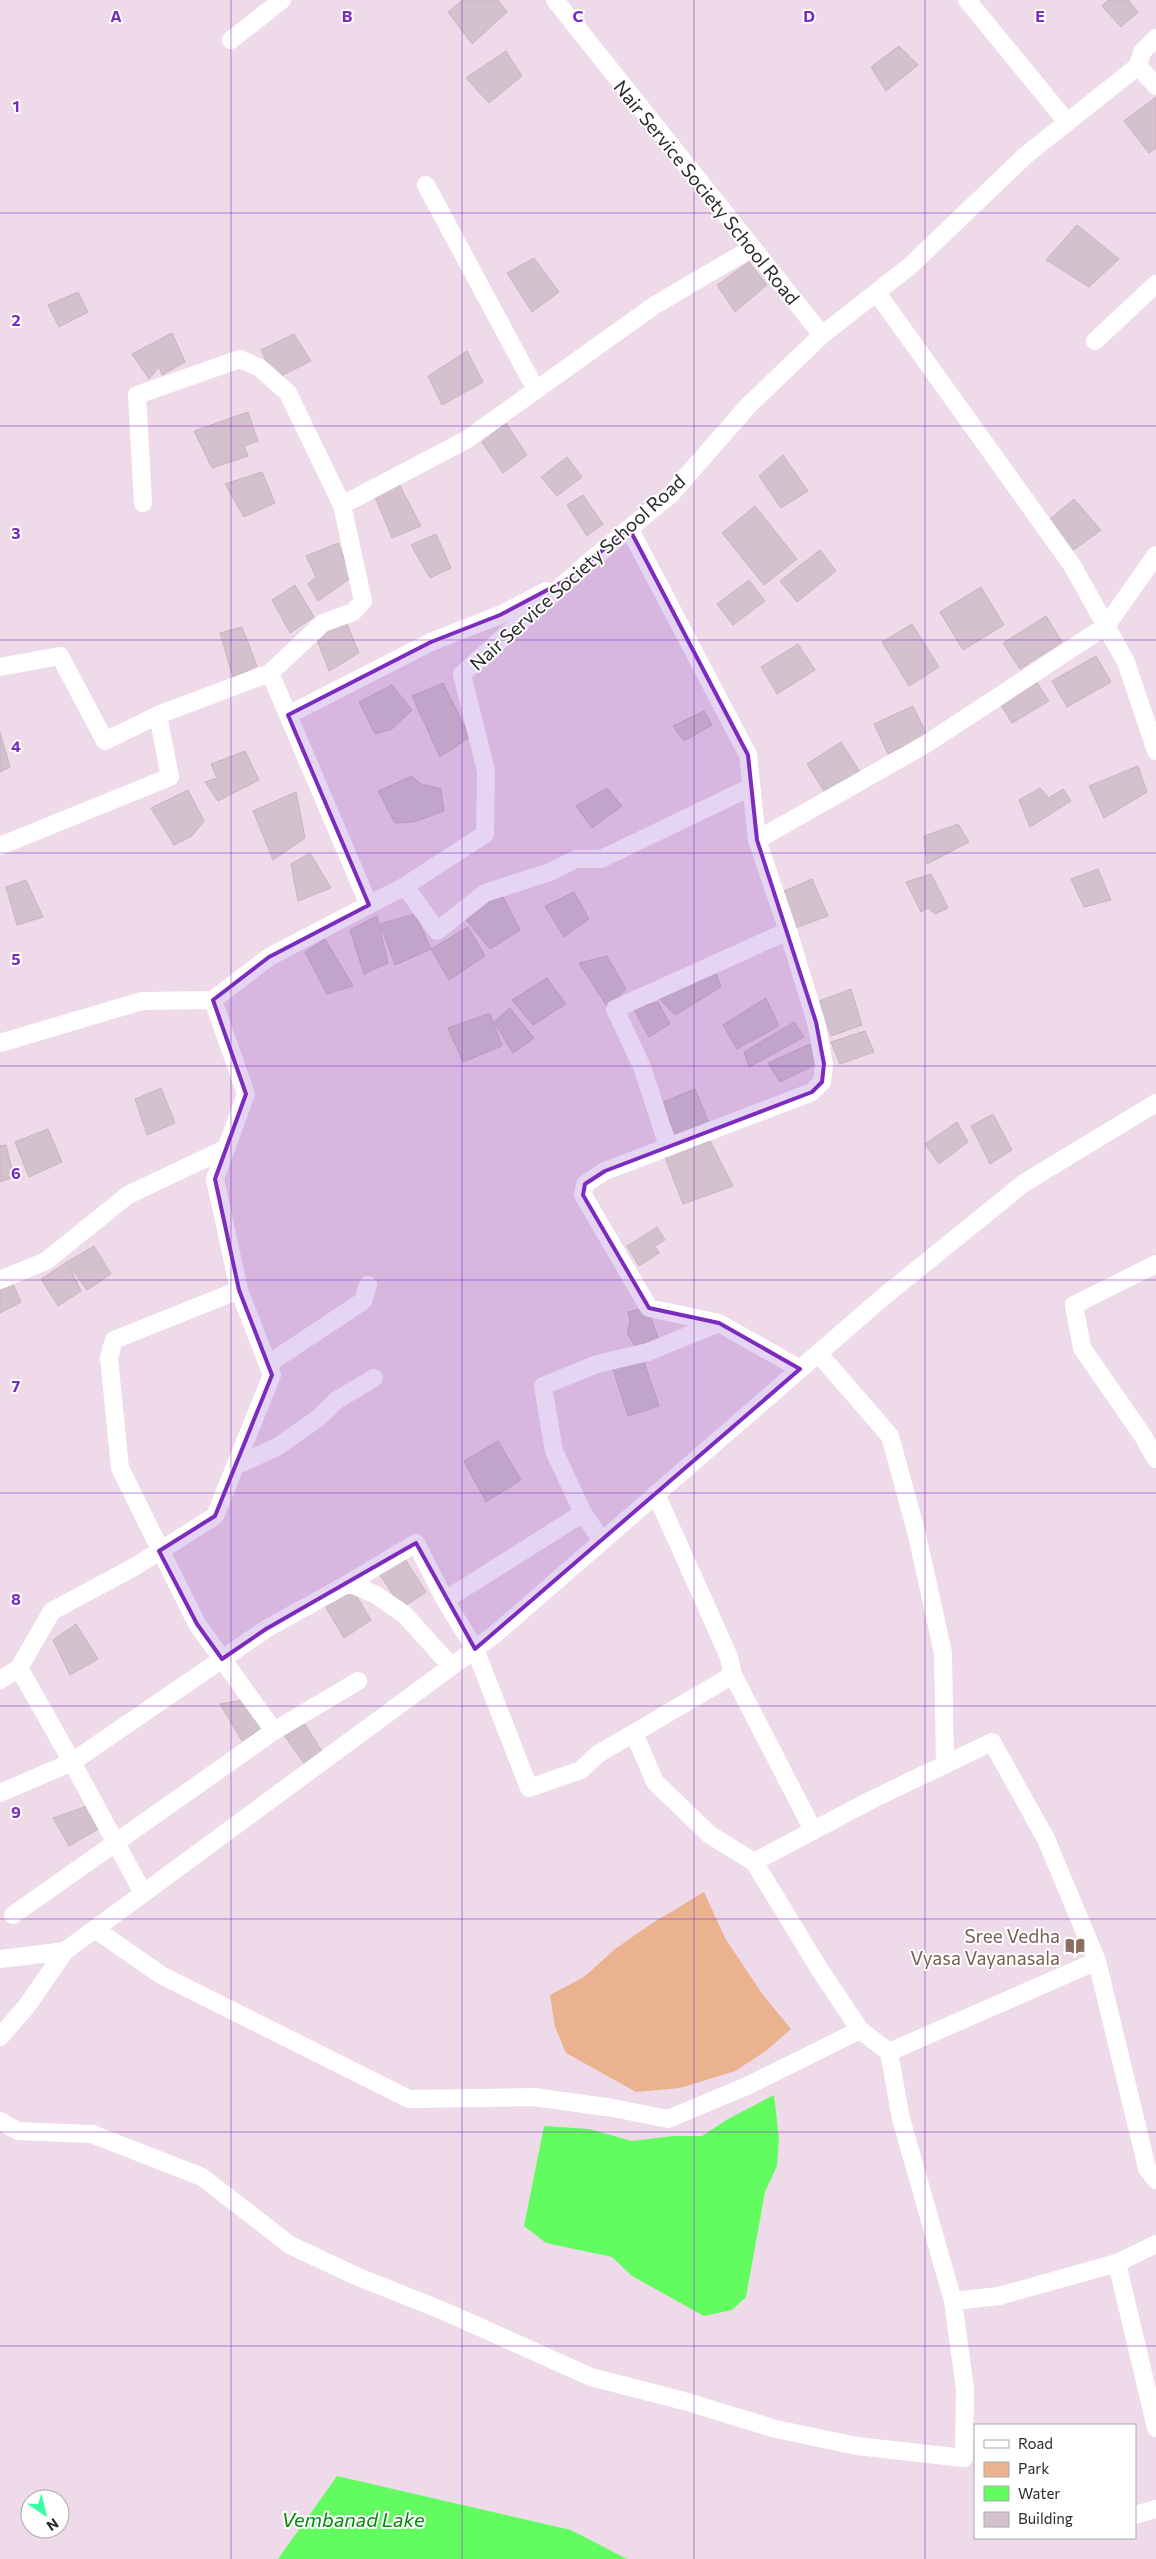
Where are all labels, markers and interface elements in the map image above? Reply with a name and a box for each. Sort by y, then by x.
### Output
text: A [110,6,122,25]
text: B [342,6,353,25]
text: C [573,6,584,25]
text: D [803,6,815,25]
text: E [1035,6,1045,25]
street label: Nair Service Society School Road [609,75,805,309]
text: 1 [12,96,20,115]
text: 2 [11,310,21,329]
street label: Nair Service Society School Road [465,469,689,675]
text: 3 [11,523,21,542]
text: 4 [11,736,21,755]
text: 5 [11,949,21,968]
text: 6 [11,1163,21,1182]
text: 7 [12,1376,21,1395]
text: 8 [11,1589,21,1608]
text: 9 [11,1802,21,1821]
place label: Sree Vedha Vyasa Vayanasala [910,1924,1060,1969]
library icon: Sree Vedha Vyasa Vayanasala [1064,1935,1086,1957]
legend [974,2424,1136,2539]
text: Road [1018,2434,1053,2452]
text: Park [1018,2459,1049,2477]
text: Water [1018,2484,1060,2502]
north arrow [20,2489,70,2539]
water label: Vembanad Lake [282,2507,425,2531]
text: Building [1018,2509,1073,2527]
text: N [44,2515,62,2535]

